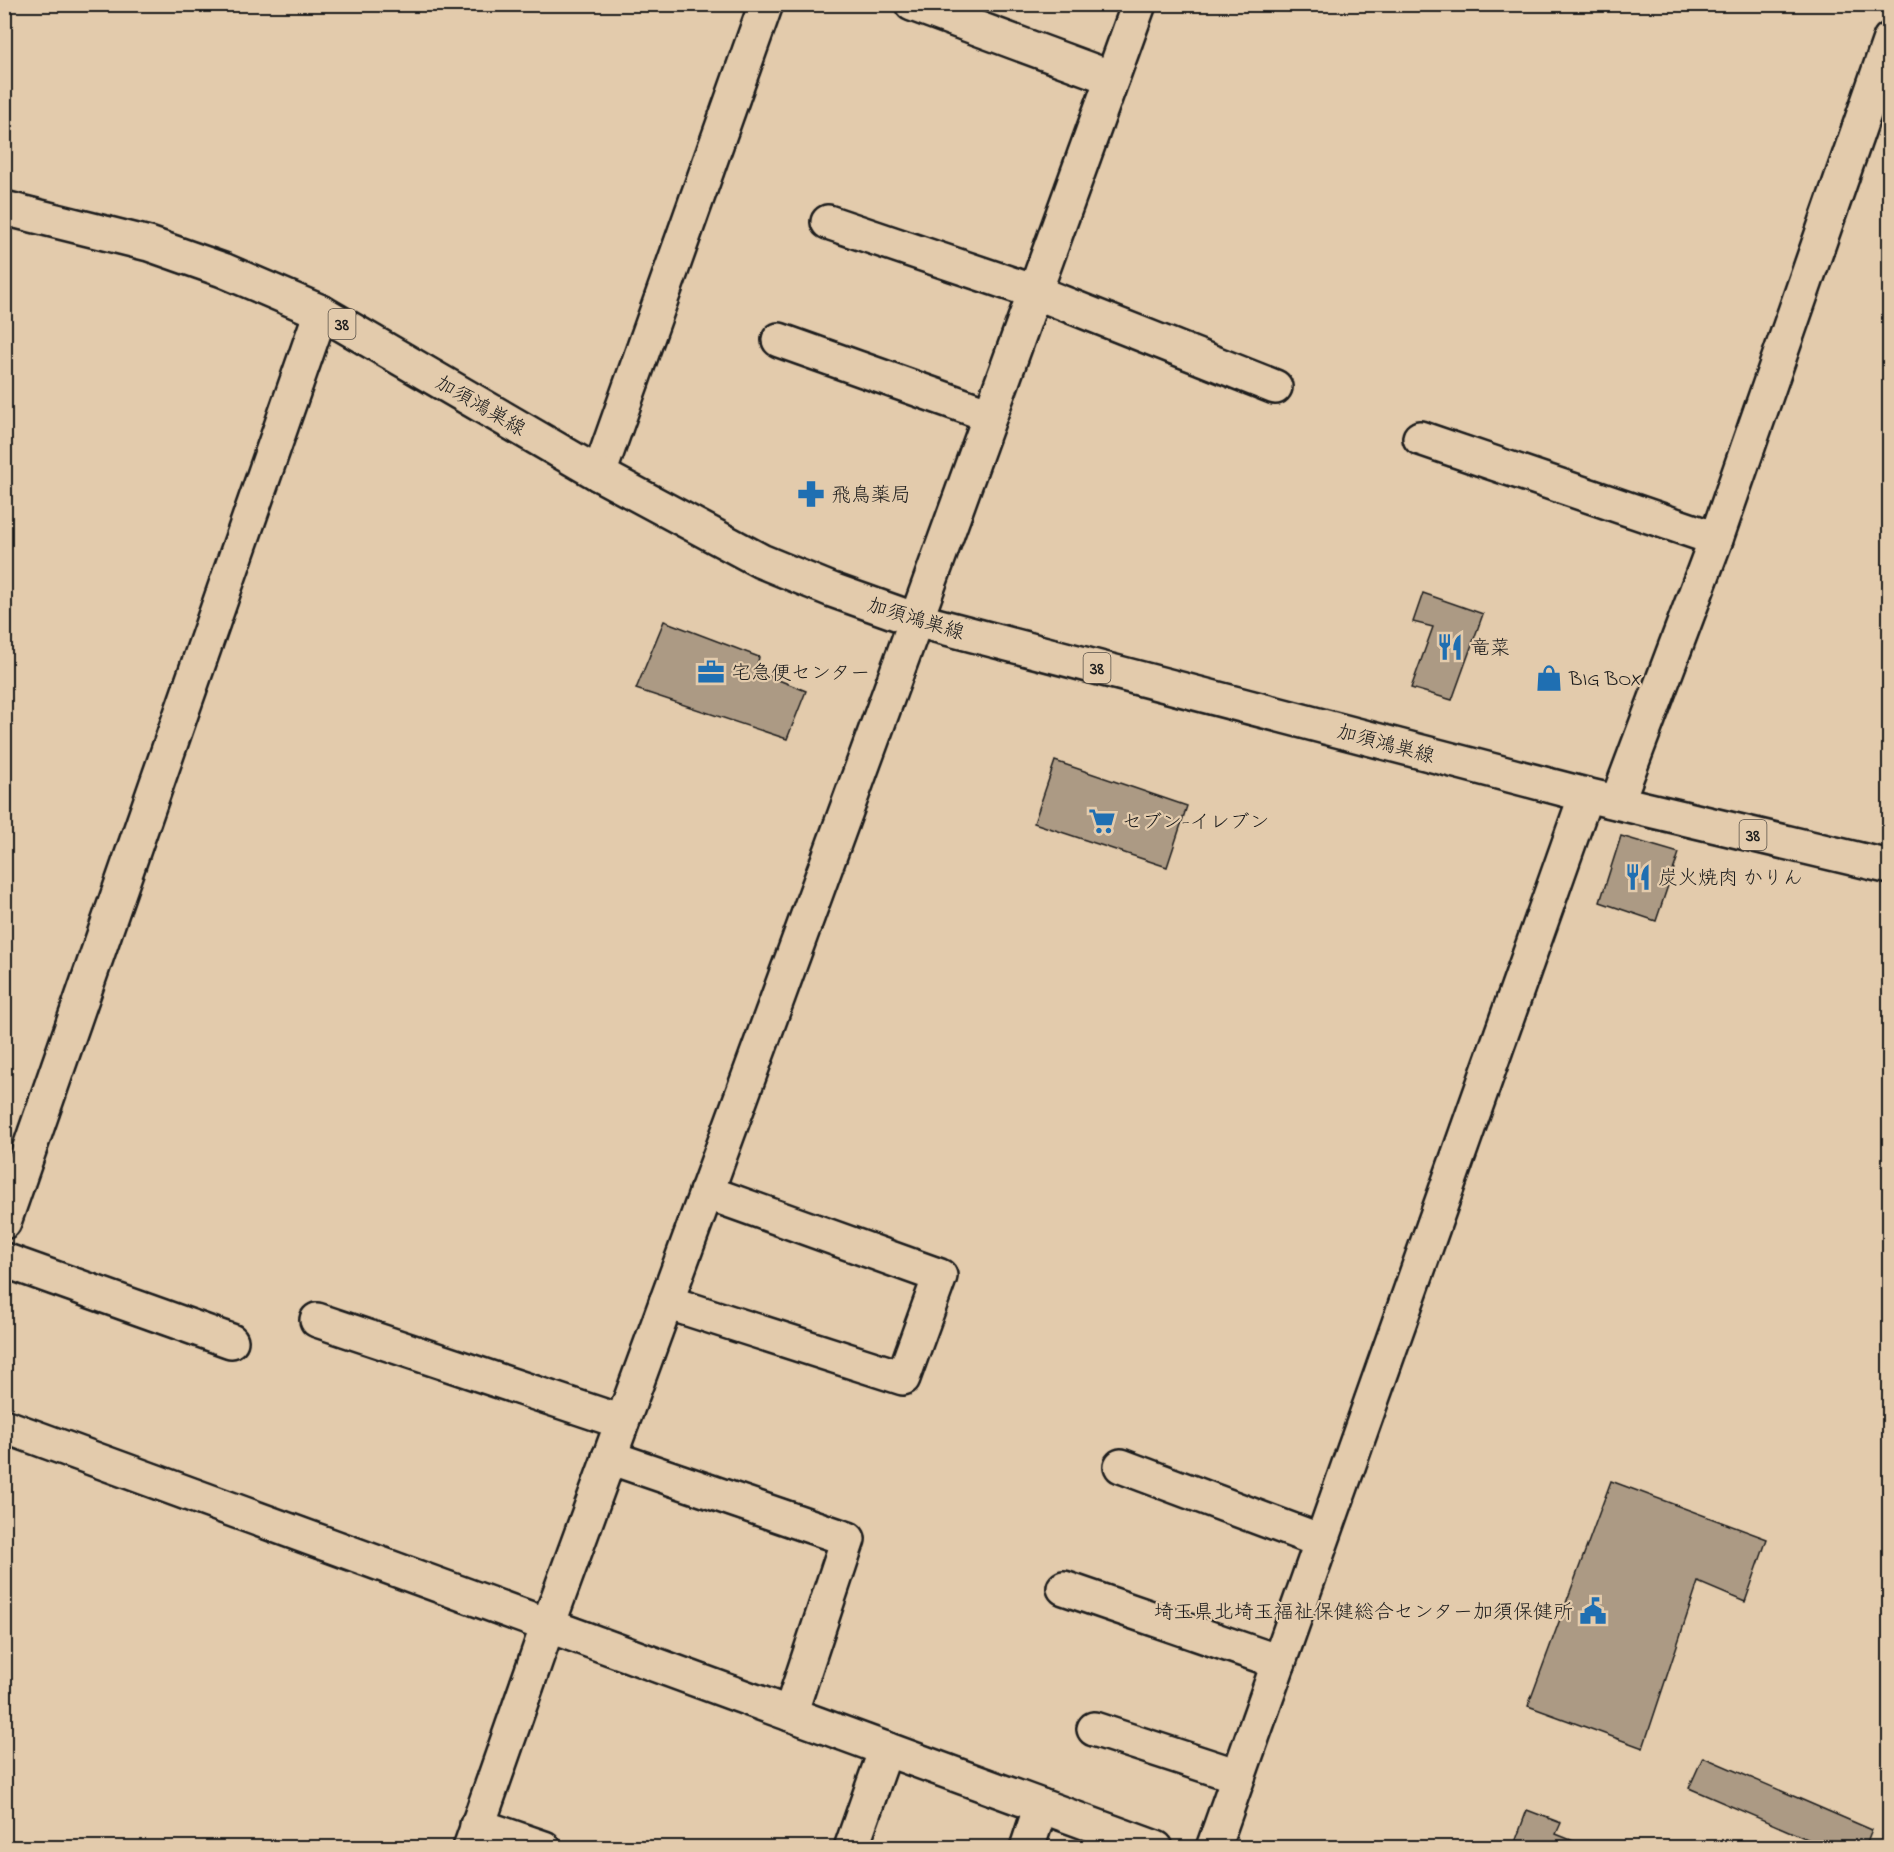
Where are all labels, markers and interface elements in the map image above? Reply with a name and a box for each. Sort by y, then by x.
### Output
road number: 38 [328,309,356,339]
street label: 加須鴻巣線 [429,370,530,445]
pharmacy icon: 飛鳥薬局 [796,479,826,509]
place label: 飛鳥薬局 [831,482,911,511]
street label: 加須鴻巣線 [863,592,967,649]
restaurant icon: 竜菜 [1435,632,1465,662]
place label: 竜菜 [1470,635,1510,664]
road number: 38 [1084,653,1110,683]
office icon: 宅急便センター [696,657,726,687]
place label: 宅急便センター [731,660,870,689]
shop icon: BIG BOX [1534,663,1564,693]
place label: BIG BOX [1568,666,1643,695]
street label: 加須鴻巣線 [1333,718,1437,772]
supermarket icon: セブン-イレブン [1087,806,1117,836]
place label: セブン-イレブン [1122,809,1270,838]
road number: 38 [1740,820,1766,850]
restaurant icon: 炭火焼肉 かりん [1623,862,1653,892]
place label: 炭火焼肉 かりん [1658,865,1803,894]
public building icon: 埼玉県北埼玉福祉保健総合センター加須保健所 [1578,1596,1608,1626]
place label: 埼玉県北埼玉福祉保健総合センター加須保健所 [1154,1599,1573,1628]

